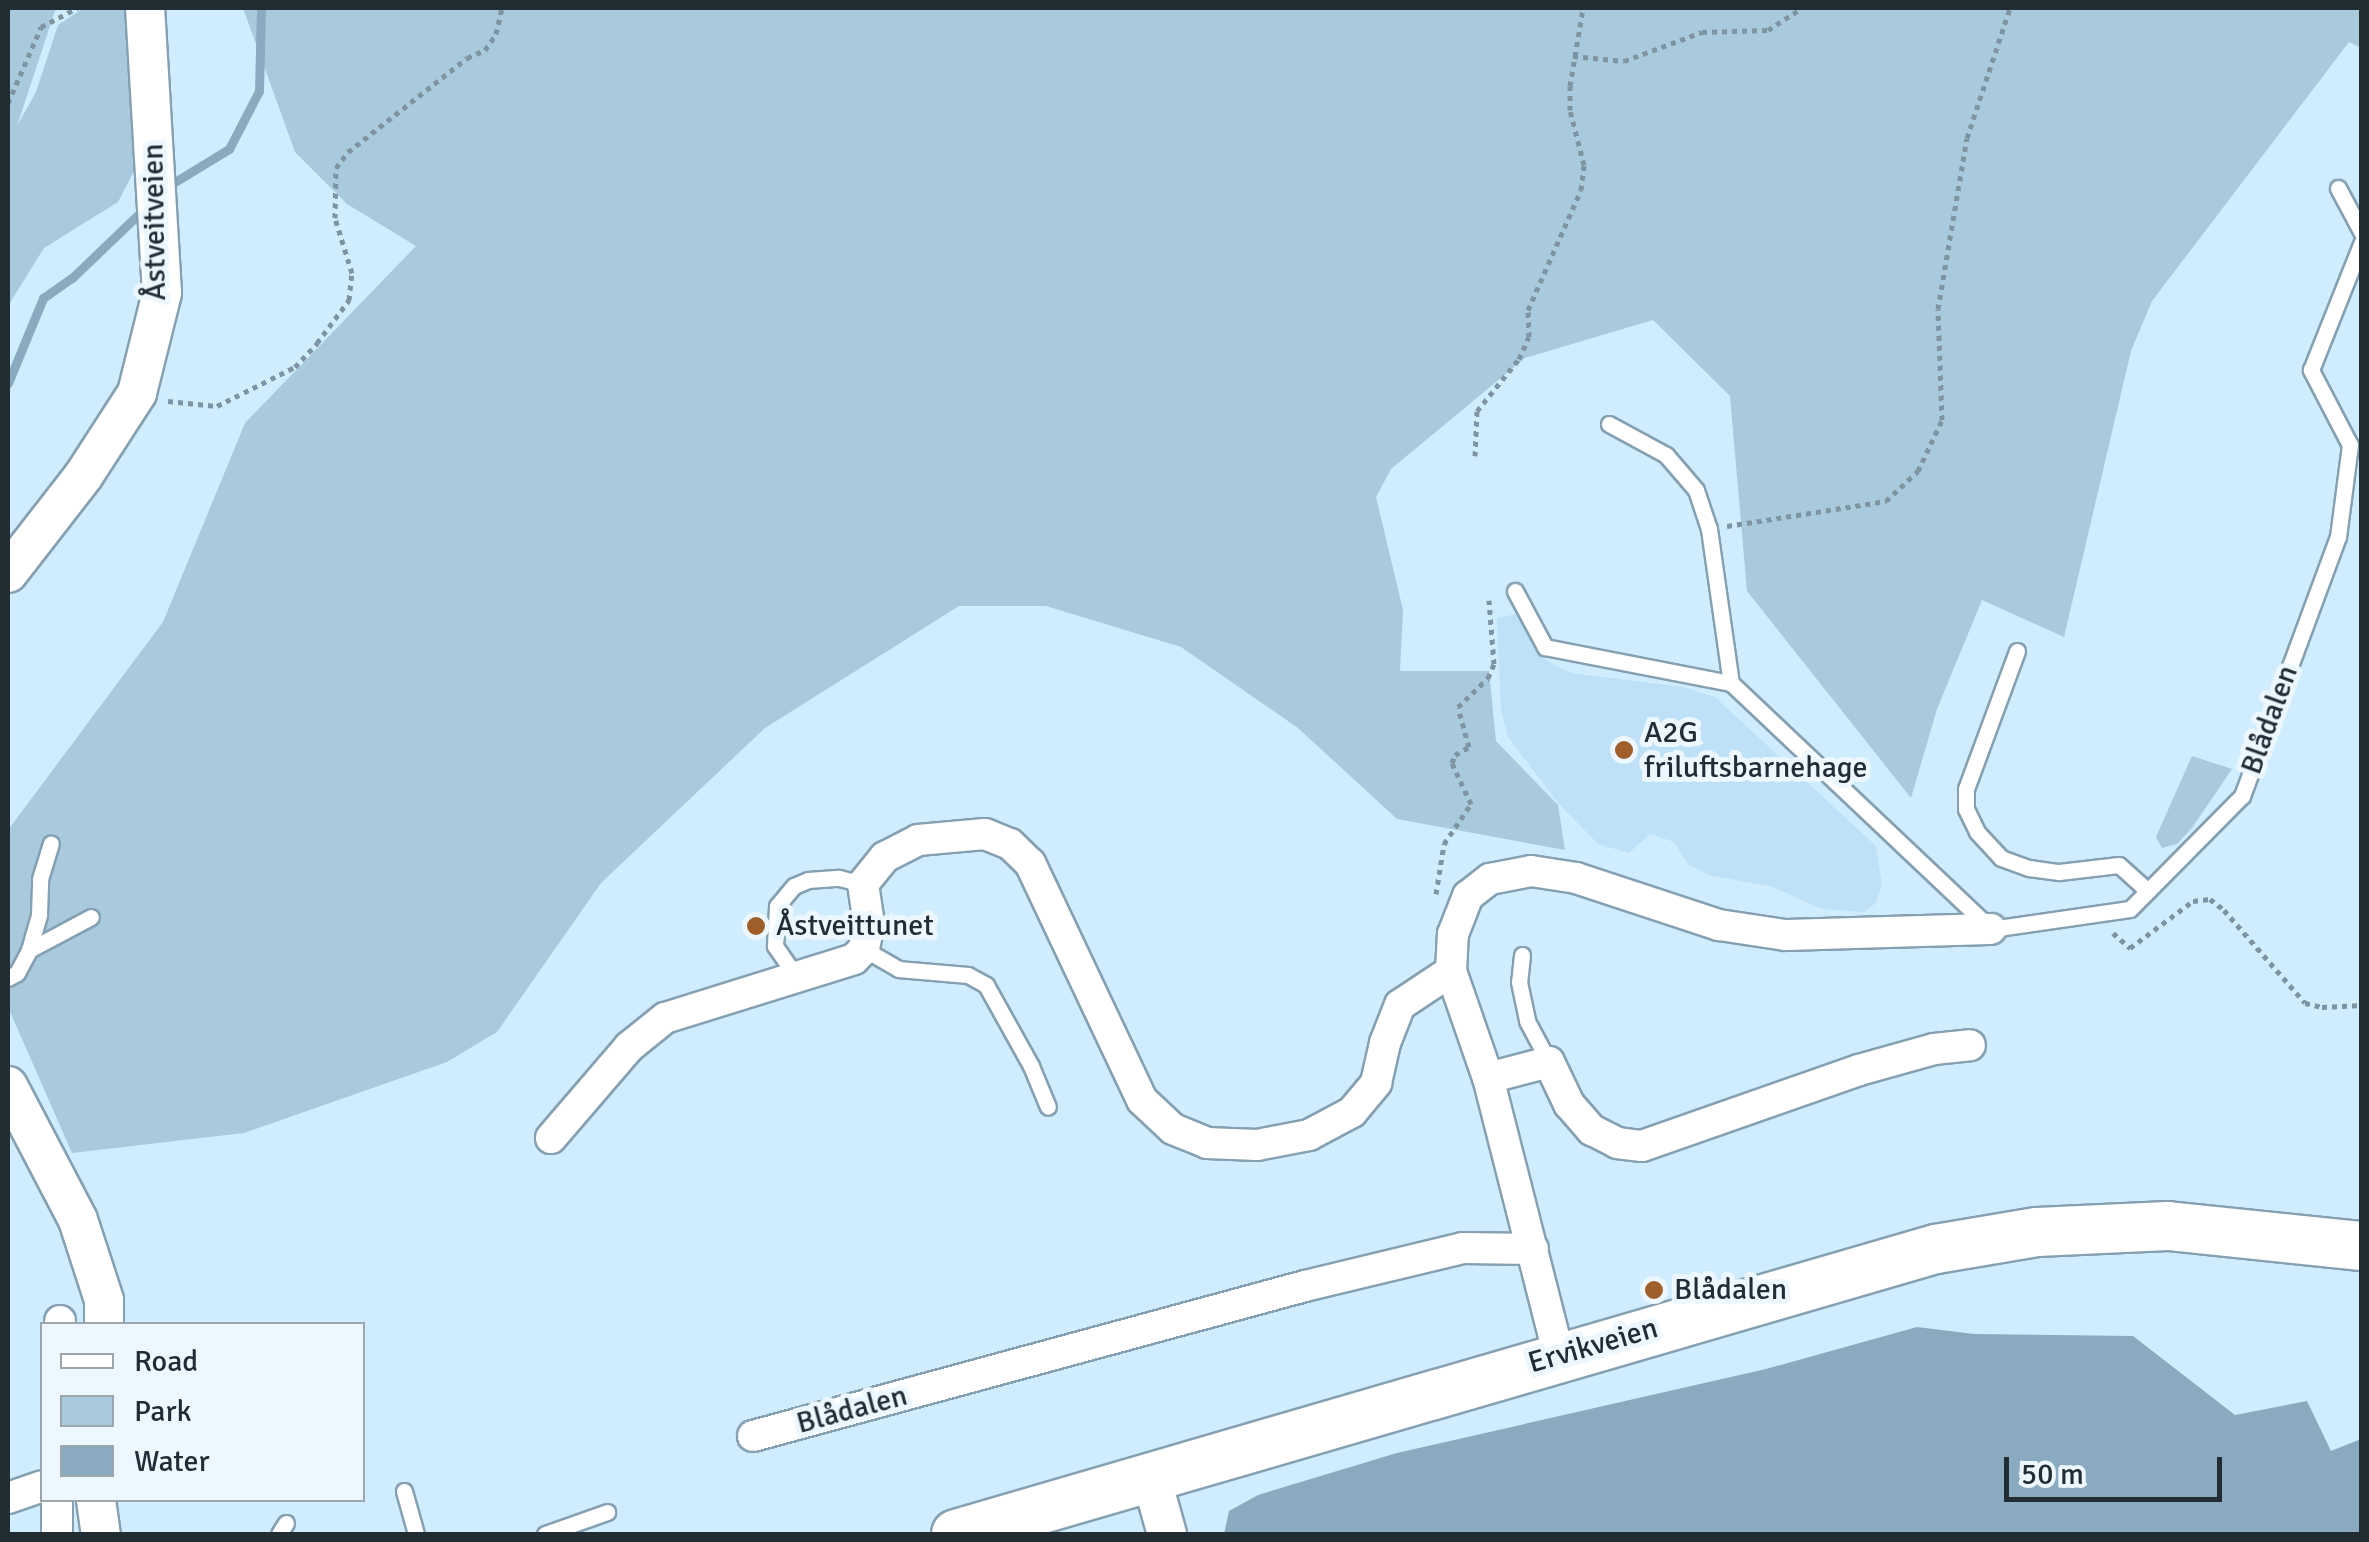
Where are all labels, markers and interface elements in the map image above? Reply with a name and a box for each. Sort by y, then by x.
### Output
street label: Åstveitveien [136,143,174,301]
street label: Blådalen [2234,661,2306,779]
place label: A2G friluftsbarnehage [1644,715,1868,786]
marker: A2G friluftsbarnehage [1613,739,1635,761]
place label: Åstveittunet [776,908,934,944]
marker: Åstveittunet [745,915,767,937]
place label: Blådalen [1674,1272,1787,1308]
marker: Blådalen [1643,1279,1665,1301]
street label: Ervikveien [1524,1310,1662,1382]
legend [40,1322,365,1502]
text: Road [134,1343,198,1380]
street label: Blådalen [793,1378,911,1442]
text: Park [134,1393,192,1430]
scale bar [2009,1437,2226,1499]
text: Water [134,1443,210,1480]
text: 50 m [2021,1456,2084,1493]

